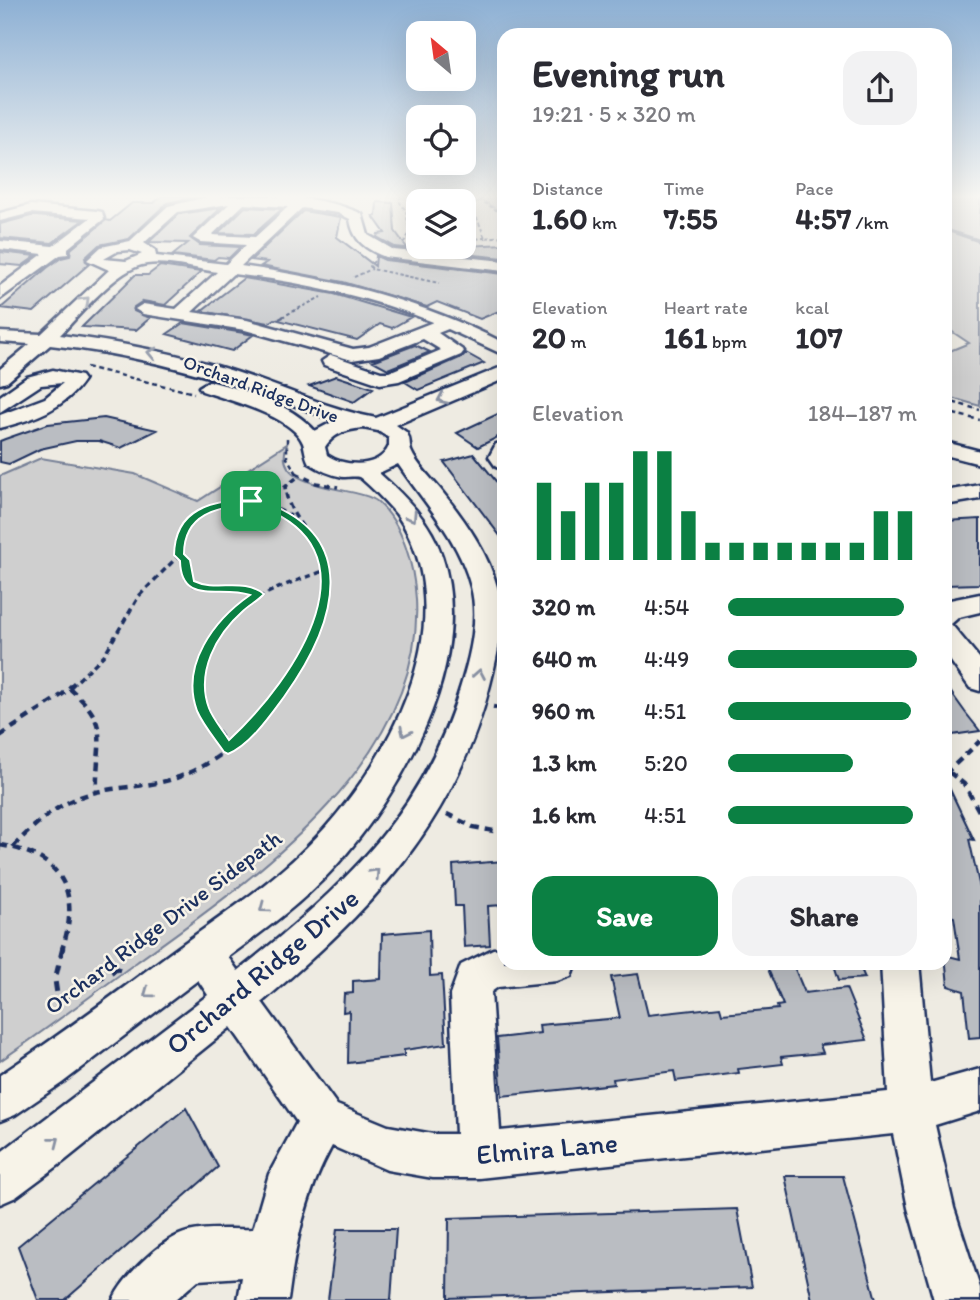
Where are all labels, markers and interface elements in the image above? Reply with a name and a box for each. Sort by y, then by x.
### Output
north arrow [406,21,476,91]
map controls [406,21,476,259]
text: Evening run [532,51,725,97]
button: share [843,51,917,125]
text: 19:21 · 5 × 320 m [532,100,696,128]
button: locate [406,105,476,175]
text: Distance [532,177,603,200]
text: Time [664,177,704,200]
text: Pace [795,177,833,200]
button: layers [406,189,476,259]
text: 1.60 [532,200,588,237]
text: 7:55 [664,200,717,237]
text: 4:57 [795,200,851,237]
text: km [588,211,617,234]
text: /km [851,211,889,234]
text: Elevation [532,296,608,319]
text: Heart rate [664,296,748,319]
text: kcal [795,296,829,319]
one-way arrow [77,297,90,309]
text: 20 [532,319,566,356]
text: 161 [664,319,707,356]
text: 107 [795,319,843,356]
text: m [566,330,587,353]
text: bpm [707,330,747,353]
one-way arrow [146,347,158,362]
street label: Orchard Ridge Drive [180,350,342,428]
one-way arrow [436,391,449,405]
text: Elevation [532,399,623,427]
text: 184–187 m [808,399,917,427]
pin [221,471,281,531]
icon: arrive [232,482,270,520]
one-way arrow [404,509,417,522]
text: 320 m [532,593,595,621]
text: 4:54 [644,593,689,621]
text: 640 m [532,645,597,673]
text: 4:49 [644,645,689,673]
one-way arrow [471,668,486,680]
text: 960 m [532,697,595,725]
text: 4:51 [644,697,686,725]
one-way arrow [399,725,413,738]
text: 1.3 km [532,749,596,777]
text: 5:20 [644,749,688,777]
text: 1.6 km [532,801,596,829]
text: 4:51 [644,801,686,829]
street label: Orchard Ridge Drive Sidepath [38,823,288,1021]
one-way arrow [367,868,380,881]
button: Save [532,876,718,956]
button: Share [732,876,917,956]
street label: Orchard Ridge Drive [158,880,366,1062]
one-way arrow [259,900,272,913]
one-way arrow [143,985,155,998]
street label: Elmira Lane [475,1125,619,1171]
one-way arrow [47,1136,59,1149]

